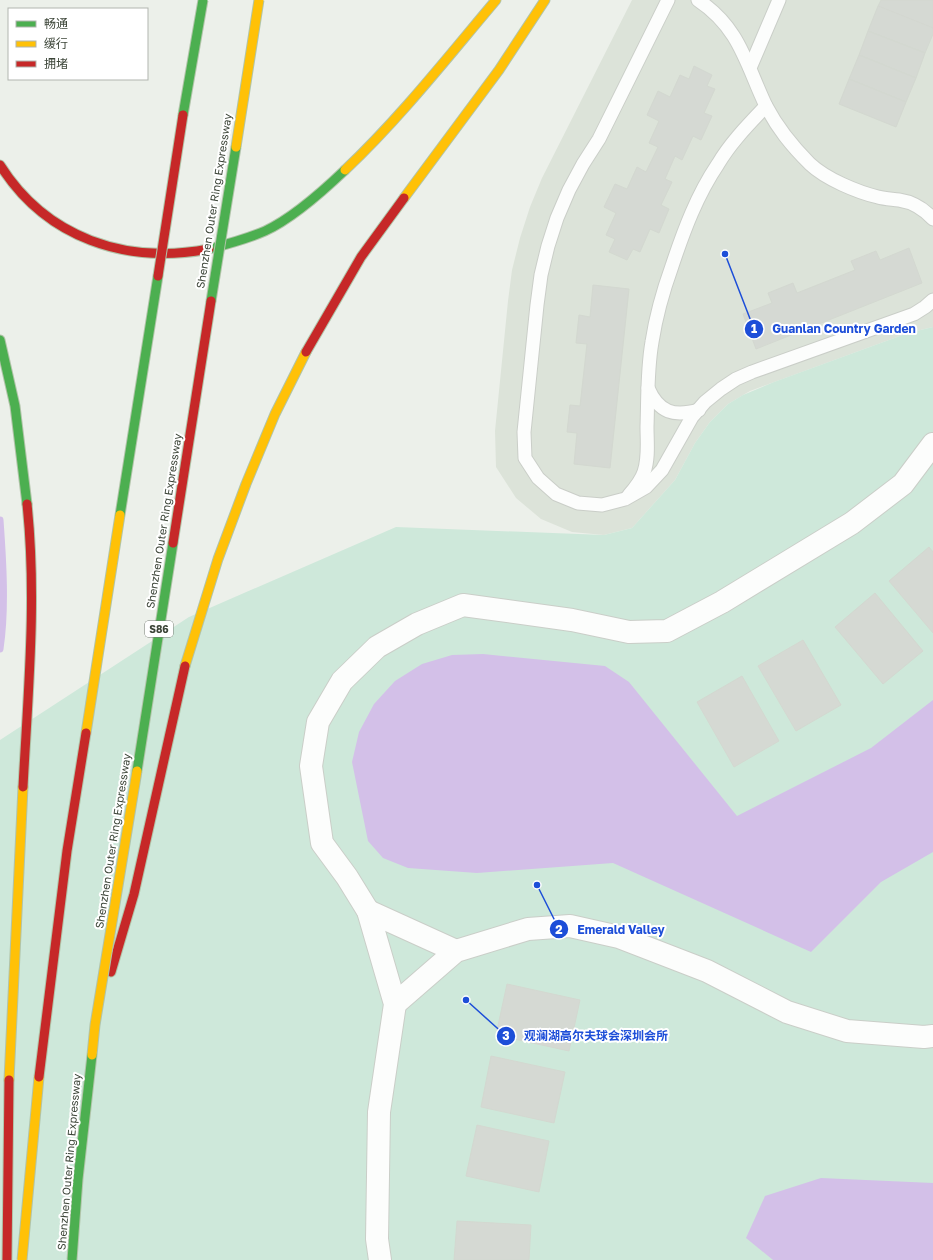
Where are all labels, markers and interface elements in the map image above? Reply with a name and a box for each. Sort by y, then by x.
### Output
legend [8,8,148,80]
text: 畅通 [44,16,68,31]
text: 缓行 [44,36,68,51]
text: 拥堵 [44,56,68,71]
street label: Shenzhen Outer Ring Expressway [193,112,234,289]
callout: Guanlan Country Garden [744,317,924,341]
text: 1 [751,321,757,336]
text: Guanlan Country Garden [772,321,916,336]
street label: Shenzhen Outer Ring Expressway [143,432,184,609]
road number: S86 [145,621,173,637]
street label: Shenzhen Outer Ring Expressway [92,752,133,929]
callout: Emerald Valley [549,917,673,941]
text: 2 [555,922,563,937]
text: Emerald Valley [577,922,666,937]
callout: 观澜湖高尔夫球会深圳会所 [496,1024,676,1048]
text: 3 [502,1028,510,1043]
text: 观澜湖高尔夫球会深圳会所 [524,1028,668,1043]
street label: Shenzhen Outer Ring Expressway [54,1073,83,1251]

